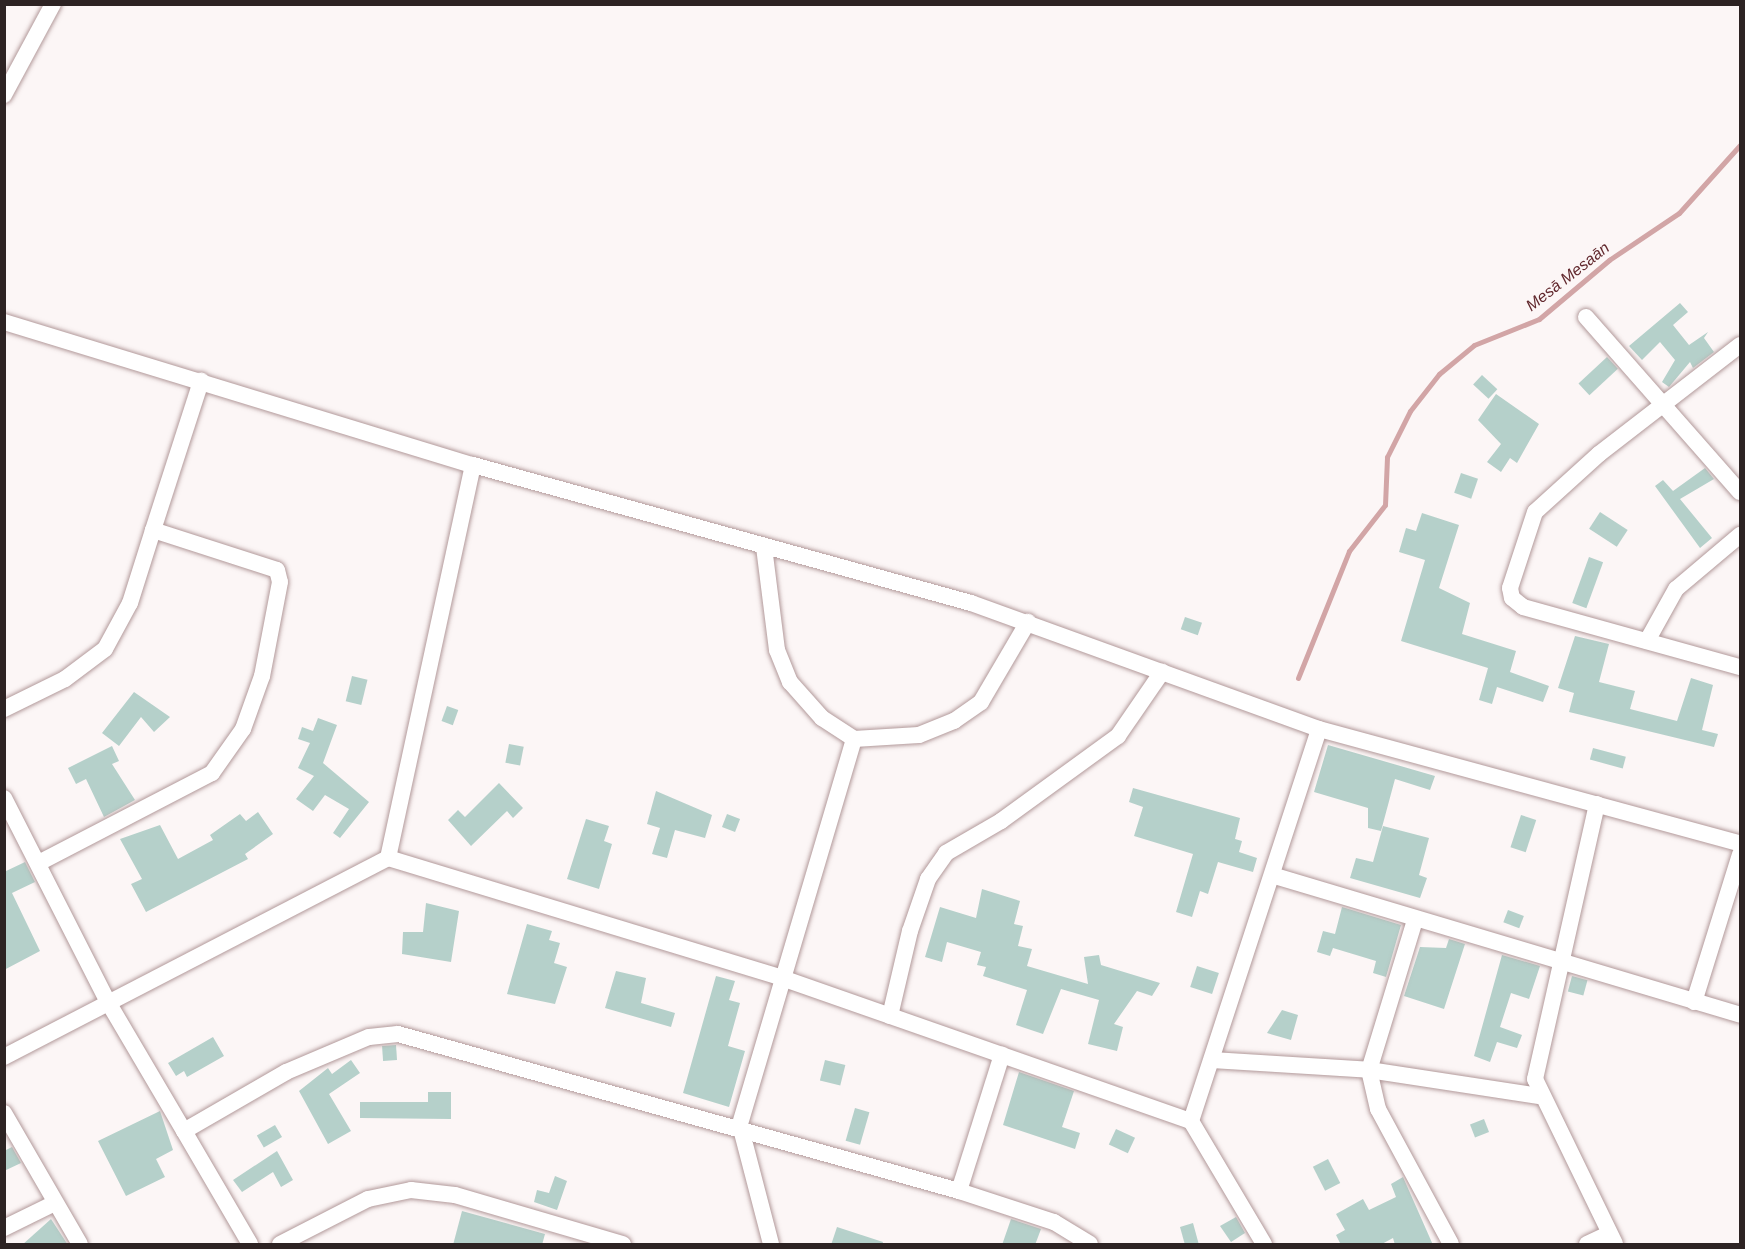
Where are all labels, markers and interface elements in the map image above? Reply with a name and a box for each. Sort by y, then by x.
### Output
water label: Mesā Mesaān [1522,239,1614,315]

